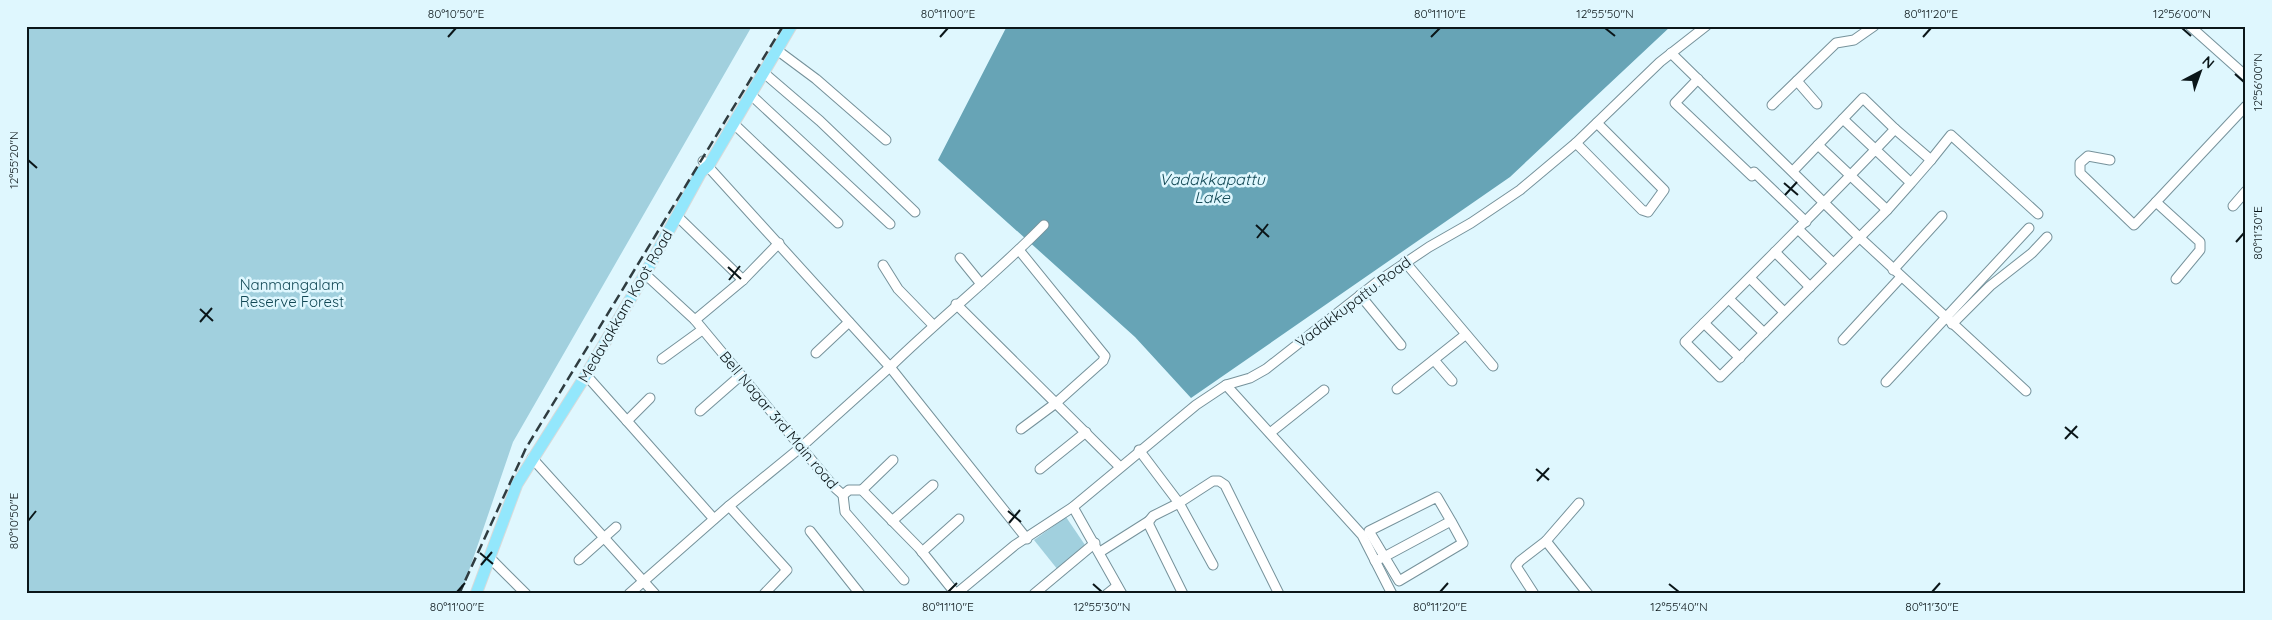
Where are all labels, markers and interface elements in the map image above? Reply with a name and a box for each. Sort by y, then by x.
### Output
text: 80°10'50"E [428,6,484,21]
text: 80°11'00"E [921,6,975,21]
text: 80°11'10"E [1414,6,1466,21]
text: 12°55'50"N [1576,6,1634,21]
text: 80°11'20"E [1904,6,1958,21]
text: 12°56'00"N [2153,6,2211,21]
north arrow [2174,48,2224,98]
text: N [2199,52,2218,72]
text: 12°56'00"N [2250,53,2265,111]
text: 12°55'20"N [6,131,21,189]
water label: Vadakkapattu Lake [1159,169,1266,207]
text: 80°11'30"E [2250,206,2265,260]
street label: Medavakkam Koot Road [574,226,676,386]
street label: Vadakkupattu Road [1292,252,1414,352]
park label: Nanmangalam Reserve Forest [240,275,344,311]
street label: Bell Nagar 3rd Main road [716,347,842,493]
text: 80°10'50"E [6,493,21,549]
text: 80°11'00"E [430,599,484,614]
text: 80°11'10"E [922,599,974,614]
text: 12°55'30"N [1073,599,1131,614]
text: 80°11'20"E [1413,599,1467,614]
text: 12°55'40"N [1650,599,1708,614]
text: 80°11'30"E [1905,599,1959,614]

